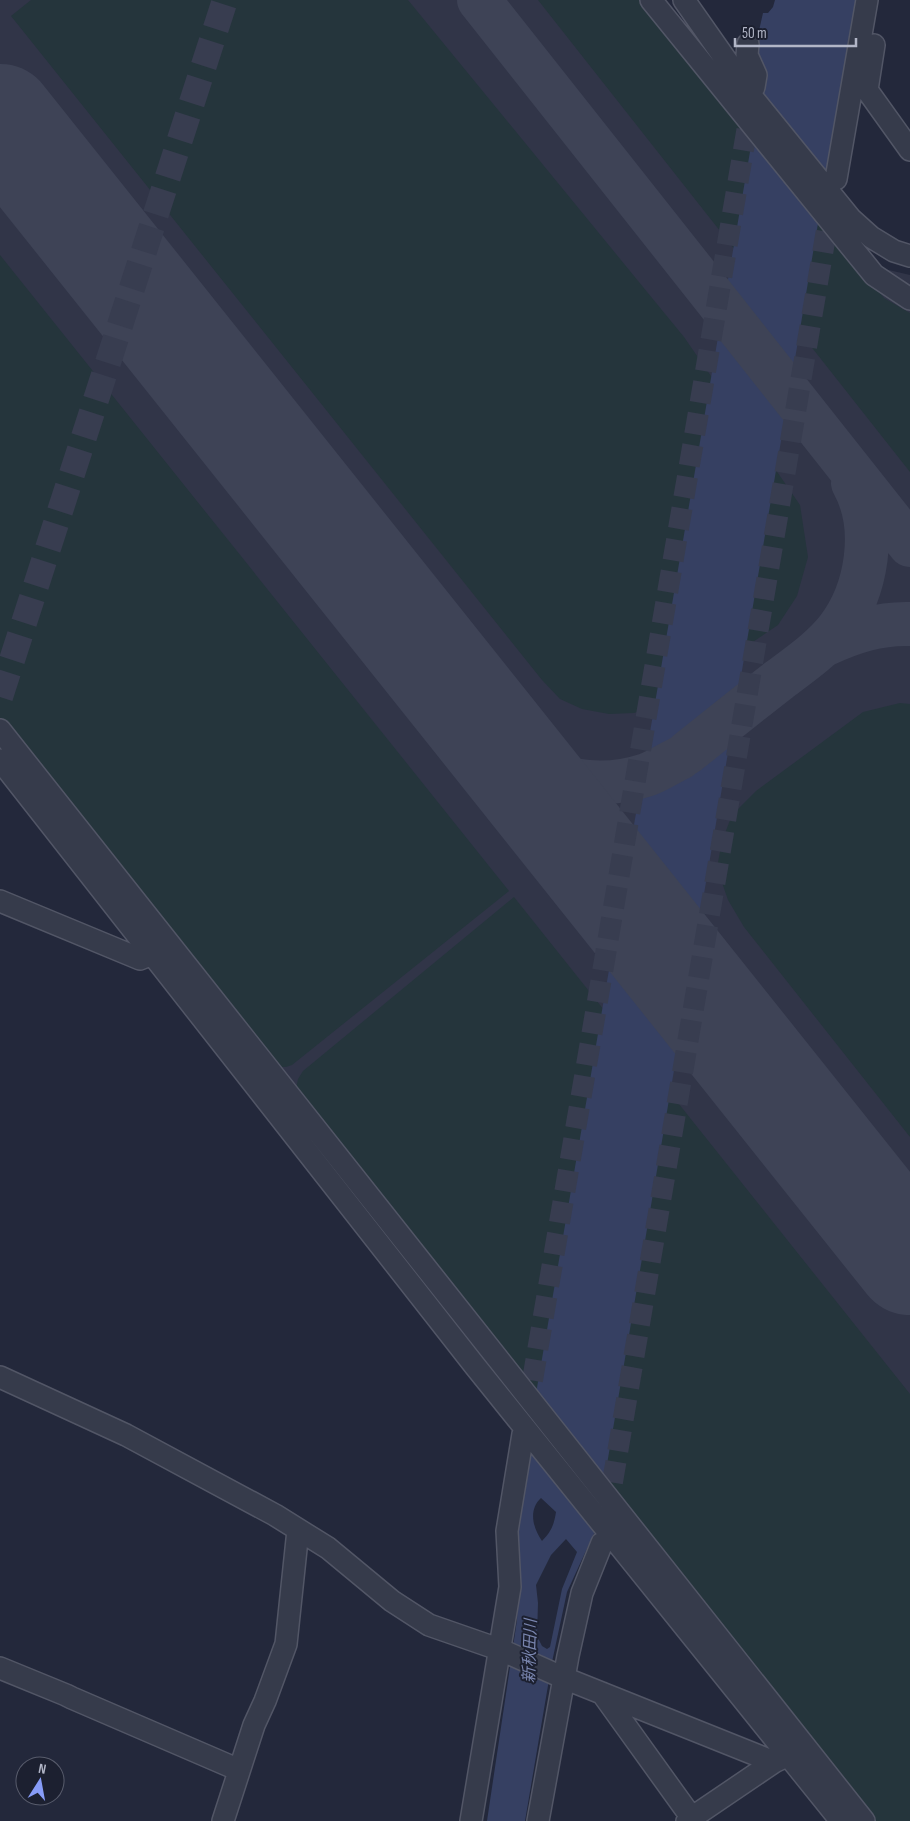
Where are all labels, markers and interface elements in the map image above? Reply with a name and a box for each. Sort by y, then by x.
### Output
scale bar [735,15,856,47]
text: 50 m [742,24,767,43]
water label: 新秋田川 [520,1617,541,1683]
north arrow [15,1756,65,1806]
text: N [37,1760,48,1778]

